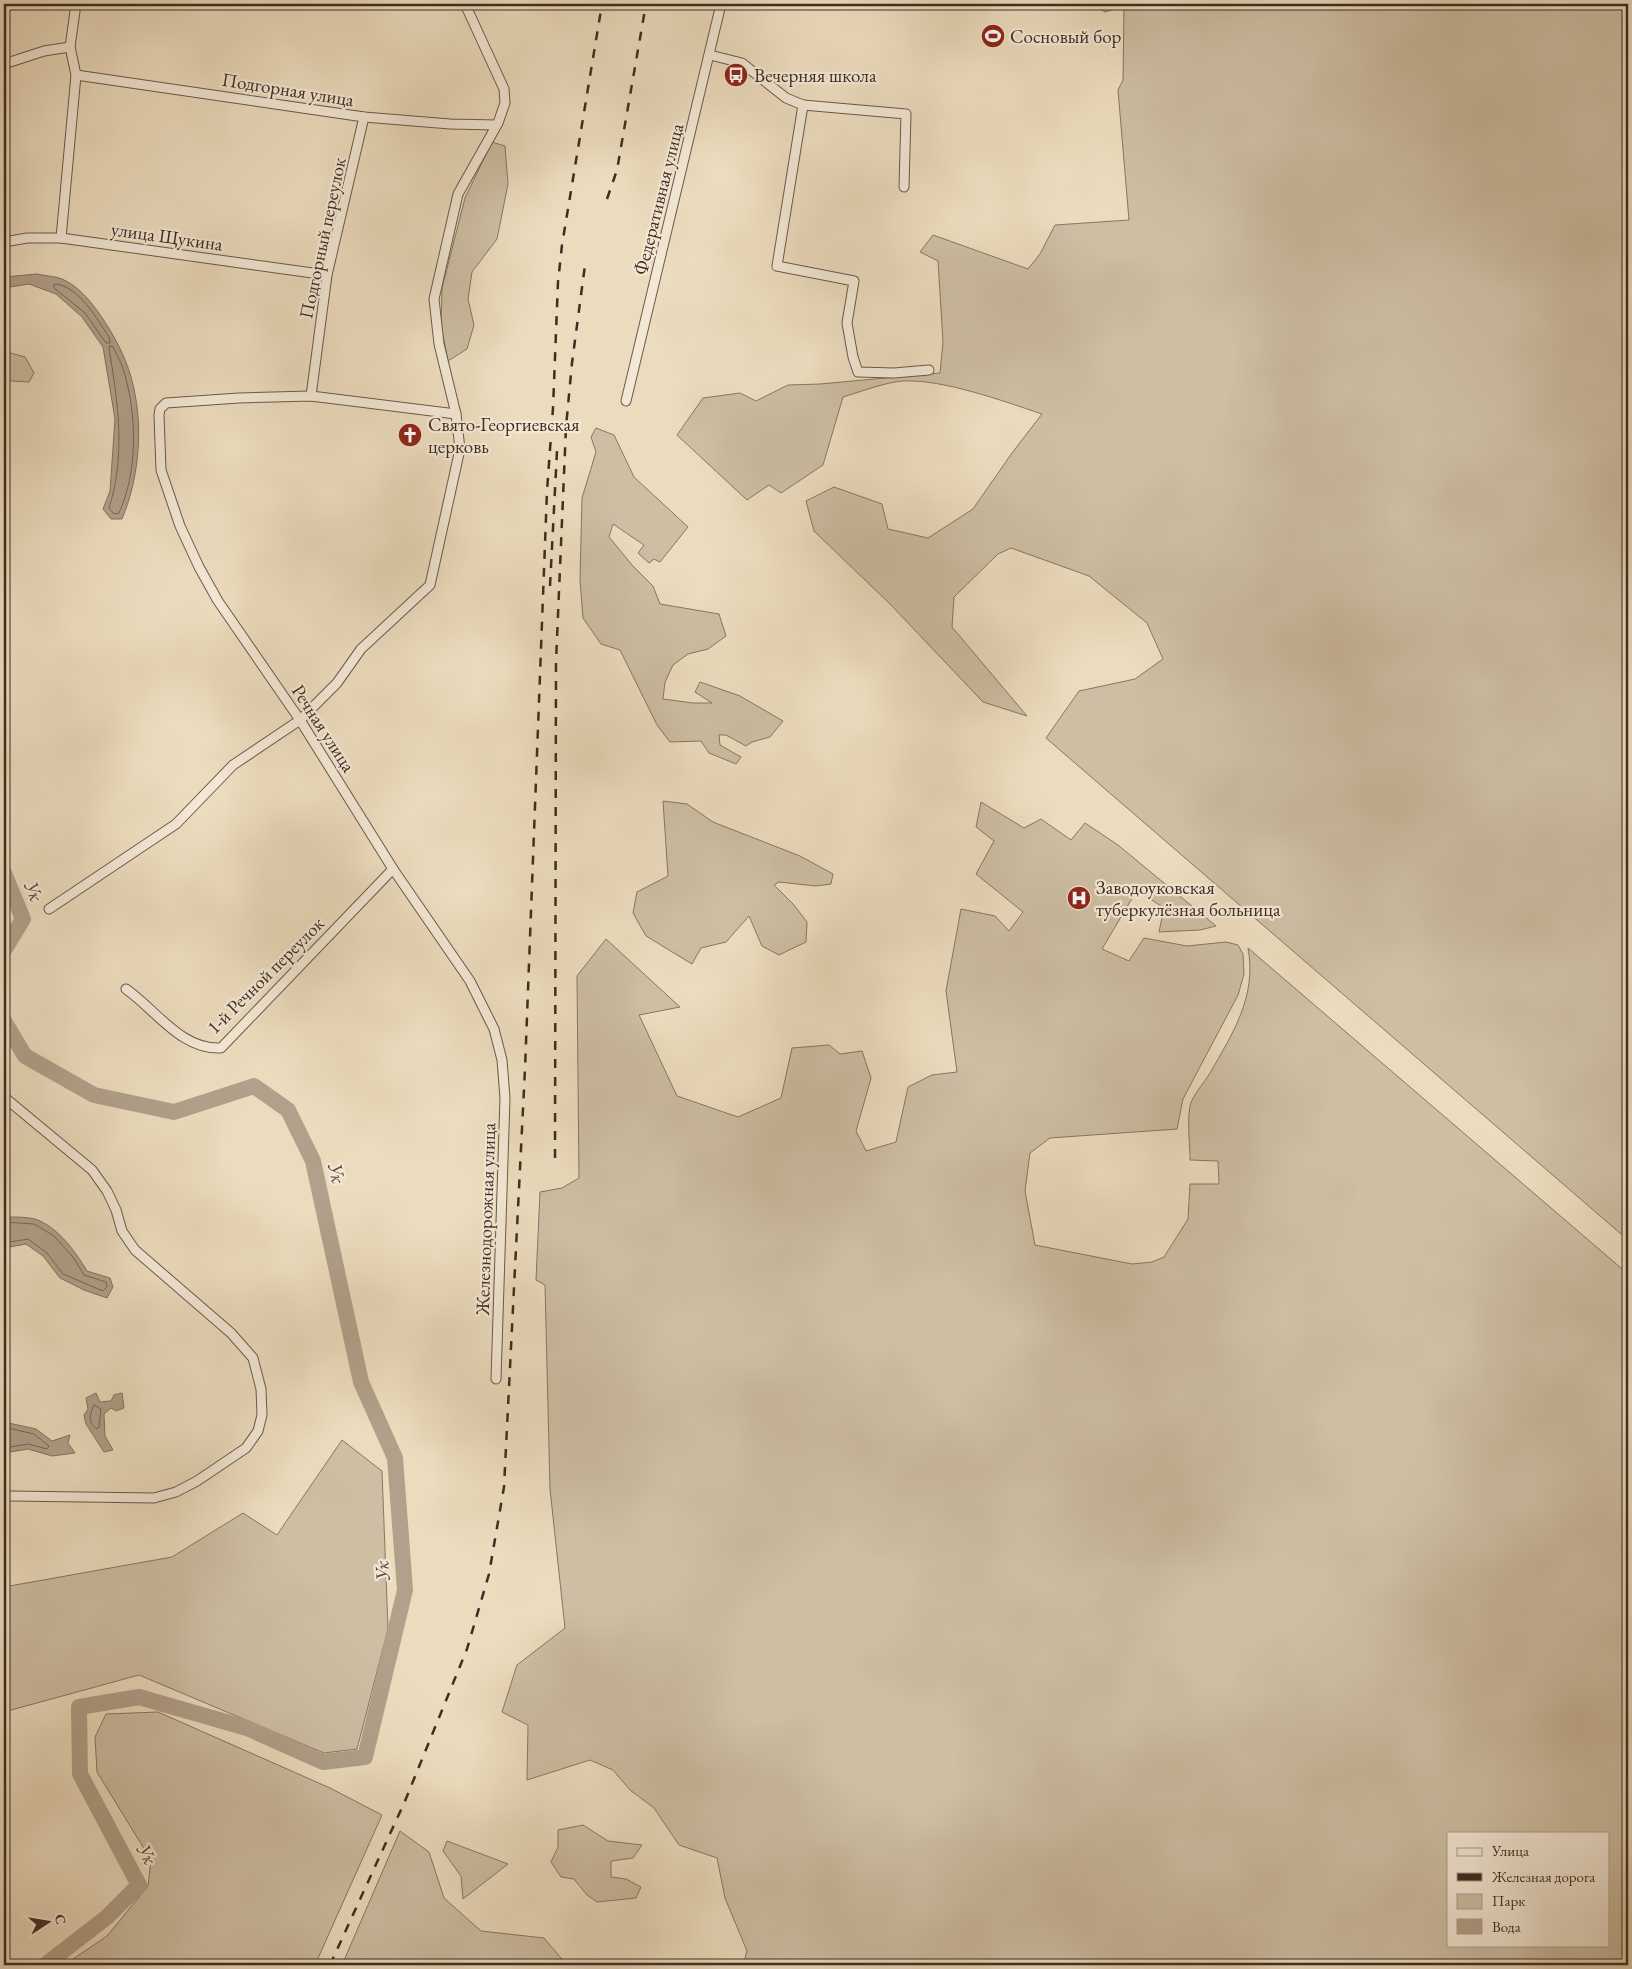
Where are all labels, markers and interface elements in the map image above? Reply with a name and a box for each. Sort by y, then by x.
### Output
sports icon: Сосновый бор [980,23,1006,49]
place label: Сосновый бор [1010,24,1122,49]
bus stop icon: Вечерняя школа [723,62,749,88]
place label: Вечерняя школа [754,63,877,88]
street label: Подгорная улица [220,67,356,112]
street label: Федеративная улица [628,120,689,277]
street label: Подгорный переулок [293,155,352,321]
street label: улица Щукина [109,216,225,257]
place label: Свято-Георгиевская церковь [428,412,580,459]
church icon: Свято-Георгиевская церковь [397,422,423,448]
street label: Речная улица [286,680,361,777]
place label: Заводоуковская туберкулёзная больница [1096,875,1281,922]
water label: Ук [18,877,50,906]
hospital icon: Заводоуковская туберкулёзная больница [1066,885,1092,911]
street label: 1-й Речной переулок [201,911,330,1040]
street label: Железнодорожная улица [470,1122,501,1317]
water label: Ук [322,1160,352,1186]
water label: Ук [368,1559,396,1582]
legend [1447,1832,1610,1946]
water label: Ук [131,1839,164,1870]
text: Улица [1491,1841,1529,1860]
text: Железная дорога [1491,1867,1595,1886]
text: Парк [1492,1891,1525,1910]
north arrow [22,1896,72,1946]
text: С [51,1913,71,1926]
text: Вода [1492,1917,1521,1936]

